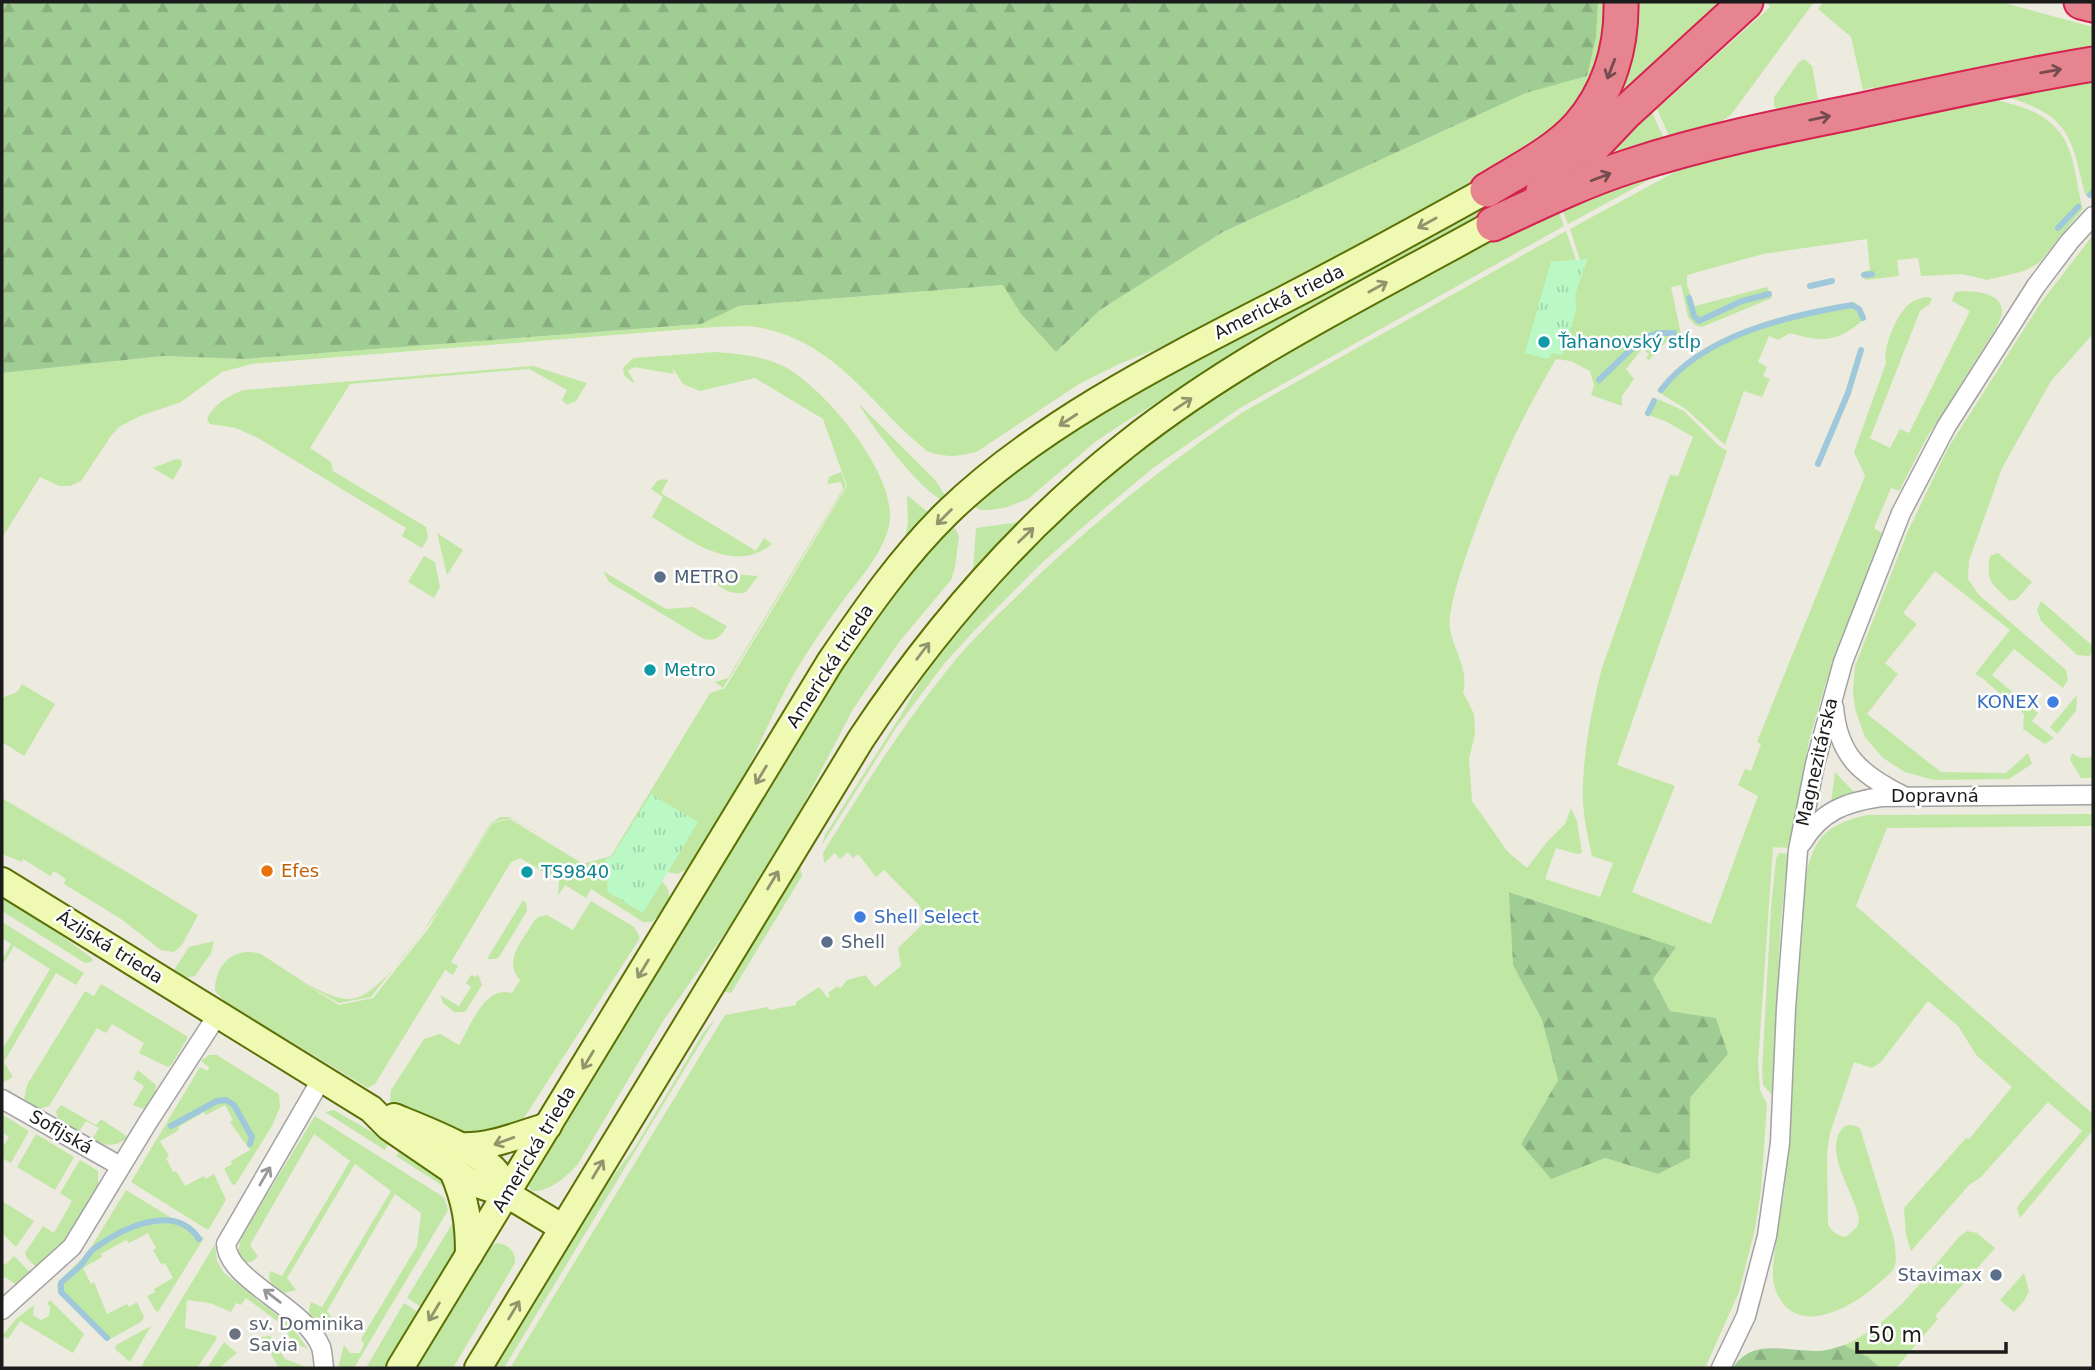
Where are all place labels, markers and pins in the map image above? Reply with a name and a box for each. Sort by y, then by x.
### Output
place label: Ťahanovský stĺp [1557,331,1701,352]
marker: Ťahanovský stĺp [1536,334,1552,350]
place label: METRO [674,566,739,587]
marker: METRO [652,569,668,585]
place label: Metro [664,659,716,680]
marker: Metro [642,662,658,678]
place label: KONEX [1977,691,2039,712]
marker: KONEX [2045,694,2061,710]
place label: Efes [281,860,319,881]
place label: TS9840 [540,861,609,882]
marker: Efes [259,863,275,879]
marker: TS9840 [519,864,535,880]
place label: Shell Select [874,906,979,927]
marker: Shell Select [852,909,868,925]
place label: Shell [841,931,885,952]
marker: Shell [819,934,835,950]
place label: Stavimax [1898,1264,1982,1285]
marker: Stavimax [1988,1267,2004,1283]
place label: sv. Dominika Savia [249,1313,364,1355]
marker: sv. Dominika Savia [227,1326,243,1342]

